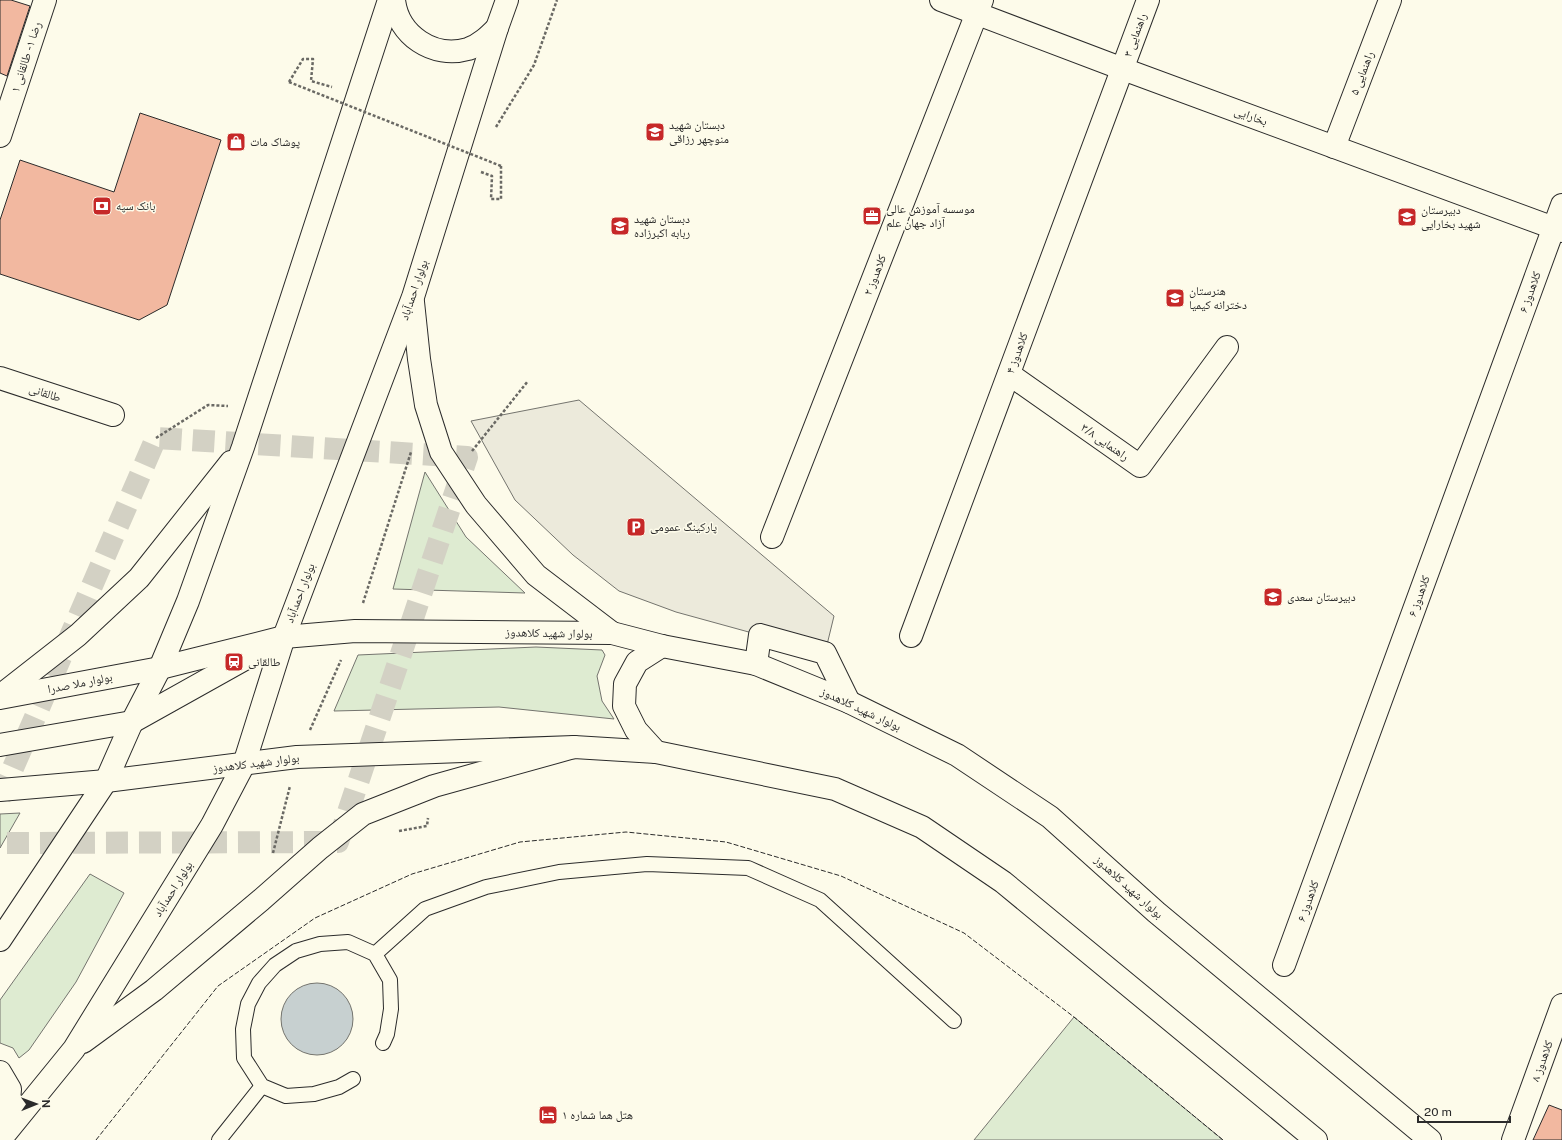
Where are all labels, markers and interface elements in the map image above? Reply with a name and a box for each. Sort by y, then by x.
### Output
street label: راهنمایی ۳ [1121,11,1150,59]
street label: رضا ۱ - طالقانی ۱ [8,20,44,94]
street label: راهنمایی ۵ [1347,49,1377,97]
street label: بخارایی [1232,104,1269,129]
place label: دبستان شهید منوچهر رزاقی [669,118,729,146]
school or university icon: دبستان شهید منوچهر رزاقی [644,121,666,143]
shop icon: پوشاک مات [225,131,247,153]
place label: پوشاک مات [250,135,300,149]
bank icon: بانک سپه [91,195,113,217]
place label: بانک سپه [116,199,156,213]
place label: موسسه آموزش عالی آزاد جهان علم [886,202,975,231]
place label: دبیرستان شهید بخارایی [1421,203,1481,231]
office icon: موسسه آموزش عالی آزاد جهان علم [861,205,883,227]
school or university icon: دبیرستان شهید بخارایی [1396,206,1418,228]
place label: دبستان شهید ربابه اکبرزاده [634,212,691,240]
school or university icon: دبستان شهید ربابه اکبرزاده [609,215,631,237]
street label: کلاهدوز ۲ [861,253,889,297]
street label: بولوار احمدآباد [397,258,431,322]
street label: کلاهدوز ۶ [1516,270,1544,314]
place label: هنرستان دخترانه کیمیا [1189,284,1247,312]
school or university icon: هنرستان دخترانه کیمیا [1164,287,1186,309]
street label: کلاهدوز ۴ [1003,331,1031,375]
street label: طالقانی [27,381,63,405]
street label: راهنمایی ۳/۸ [1078,420,1132,464]
parking icon: پارکینگ عمومی [625,516,647,538]
place label: پارکینگ عمومی [650,520,718,534]
street label: بولوار احمدآباد [282,561,318,625]
street label: کلاهدوز ۶ [1405,574,1433,618]
school or university icon: دبیرستان سعدی [1262,586,1284,608]
place label: دبیرستان سعدی [1287,590,1356,604]
street label: بولوار شهید کلاهدوز [504,625,593,641]
station icon: طالقانی [223,651,245,673]
place label: طالقانی [248,655,281,669]
street label: بولوار ملا صدرا [46,670,114,697]
street label: بولوار شهید کلاهدوز [817,684,903,734]
street label: بولوار شهید کلاهدوز [211,751,300,776]
street label: بولوار شهید کلاهدوز [1091,852,1166,922]
street label: بولوار احمدآباد [150,859,196,920]
street label: کلاهدوز ۶ [1294,879,1322,923]
street label: کلاهدوز ۸ [1528,1039,1556,1083]
north arrow [16,1084,56,1124]
scale bar [1418,1098,1510,1124]
text: N [40,1099,52,1108]
hotel icon: هتل هما شماره ۱ [537,1104,559,1126]
text: 20 m [1424,1105,1452,1119]
place label: هتل هما شماره ۱ [562,1108,633,1122]

